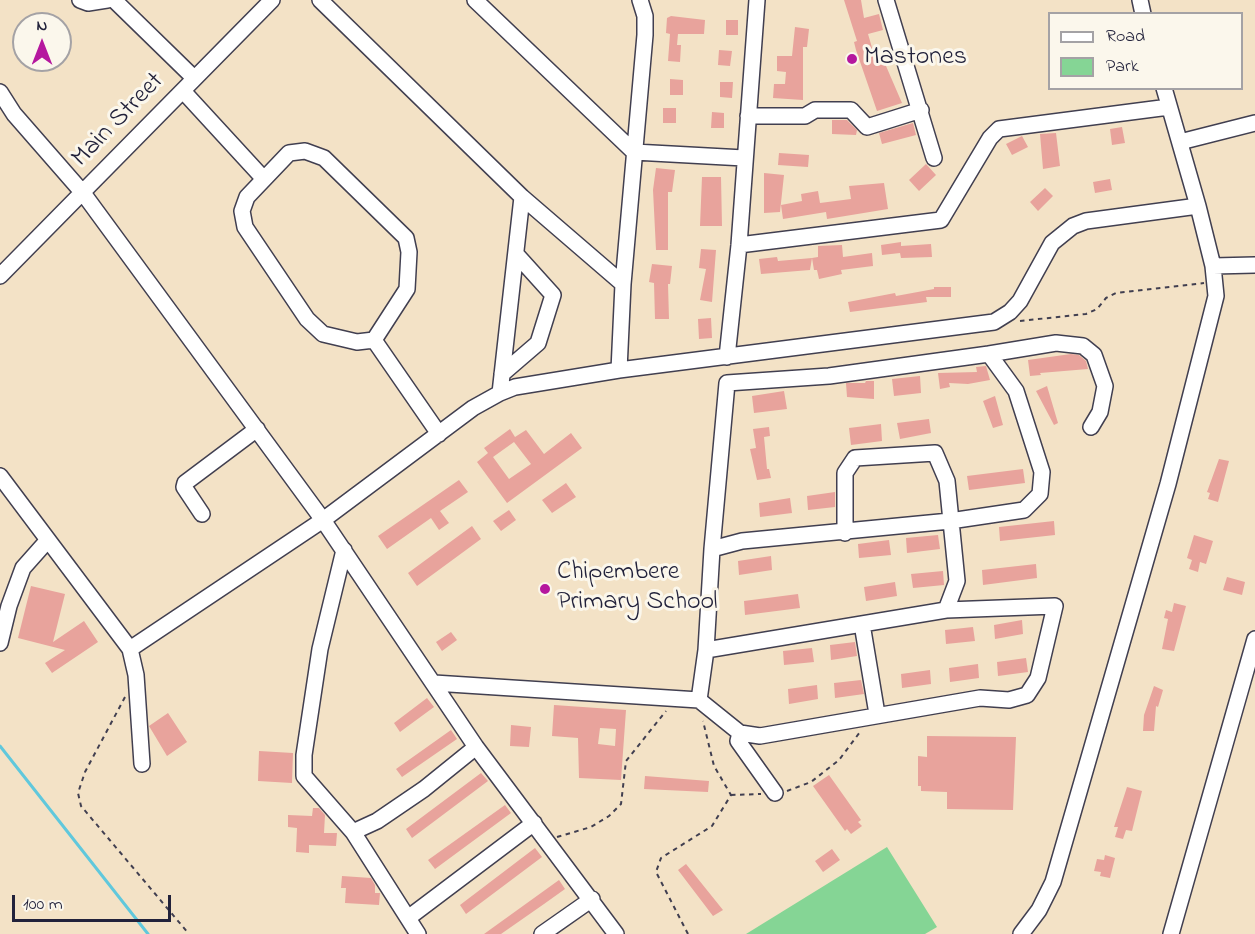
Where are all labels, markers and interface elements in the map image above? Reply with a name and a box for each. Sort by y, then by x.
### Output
north arrow [12,12,72,72]
legend [1048,12,1243,90]
text: N [37,14,47,38]
text: Road [1106,24,1145,50]
place label: Mastones [864,43,967,75]
marker: Mastones [845,52,859,66]
text: Park [1106,54,1139,80]
street label: Main Street [66,67,172,175]
place label: Chipembere Primary School [557,558,718,620]
marker: Chipembere Primary School [538,582,552,596]
scale bar [15,883,174,921]
text: 100 m [23,892,63,918]

